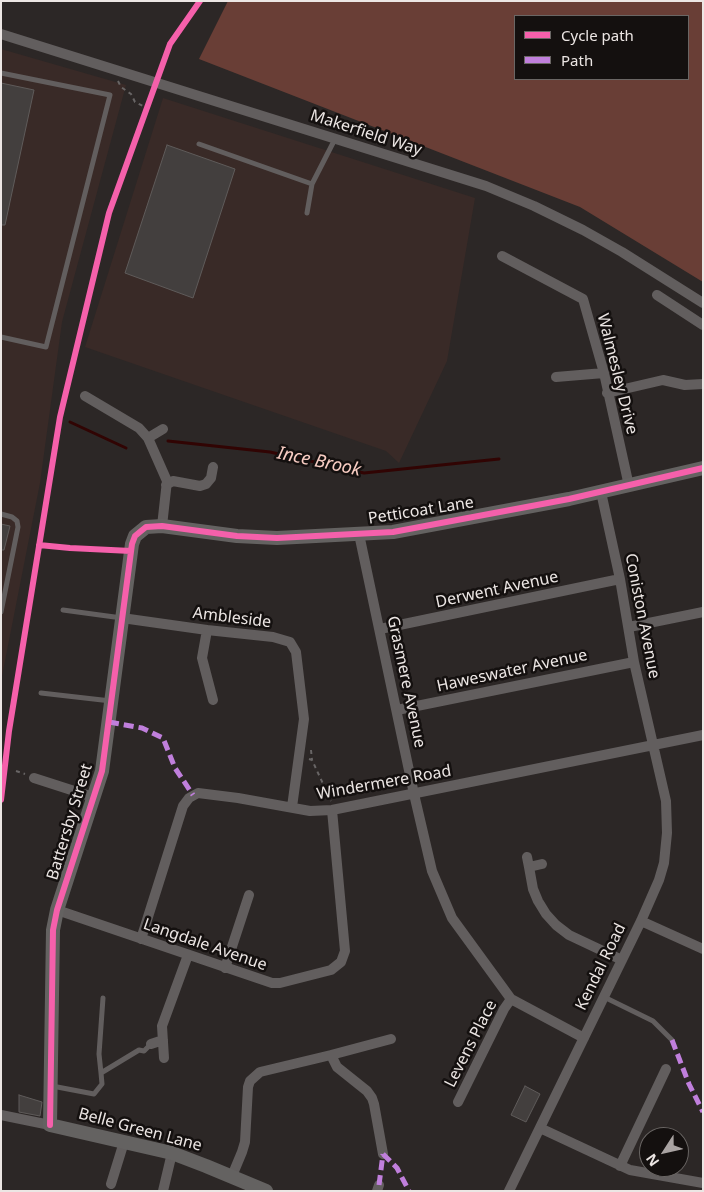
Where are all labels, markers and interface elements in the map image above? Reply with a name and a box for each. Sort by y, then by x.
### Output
legend [514,15,689,80]
text: Cycle path [561,25,634,45]
text: Path [561,50,593,70]
street label: Makerfield Way [308,106,424,160]
street label: Walmesley Drive [593,312,641,436]
water label: Ince Brook [275,443,363,481]
street label: Petticoat Lane [367,493,475,529]
street label: Coniston Avenue [620,552,664,680]
street label: Derwent Avenue [434,568,560,612]
street label: Ambleside [192,604,272,632]
street label: Grasmere Avenue [383,614,429,750]
street label: Haweswater Avenue [435,646,589,696]
street label: Battersby Street [43,761,97,883]
street label: Windermere Road [315,762,453,804]
street label: Langdale Avenue [141,915,269,975]
street label: Kendal Road [572,920,630,1014]
street label: Levens Place [441,997,501,1091]
street label: Belle Green Lane [76,1104,204,1156]
north arrow [639,1127,689,1177]
text: N [641,1150,663,1170]

